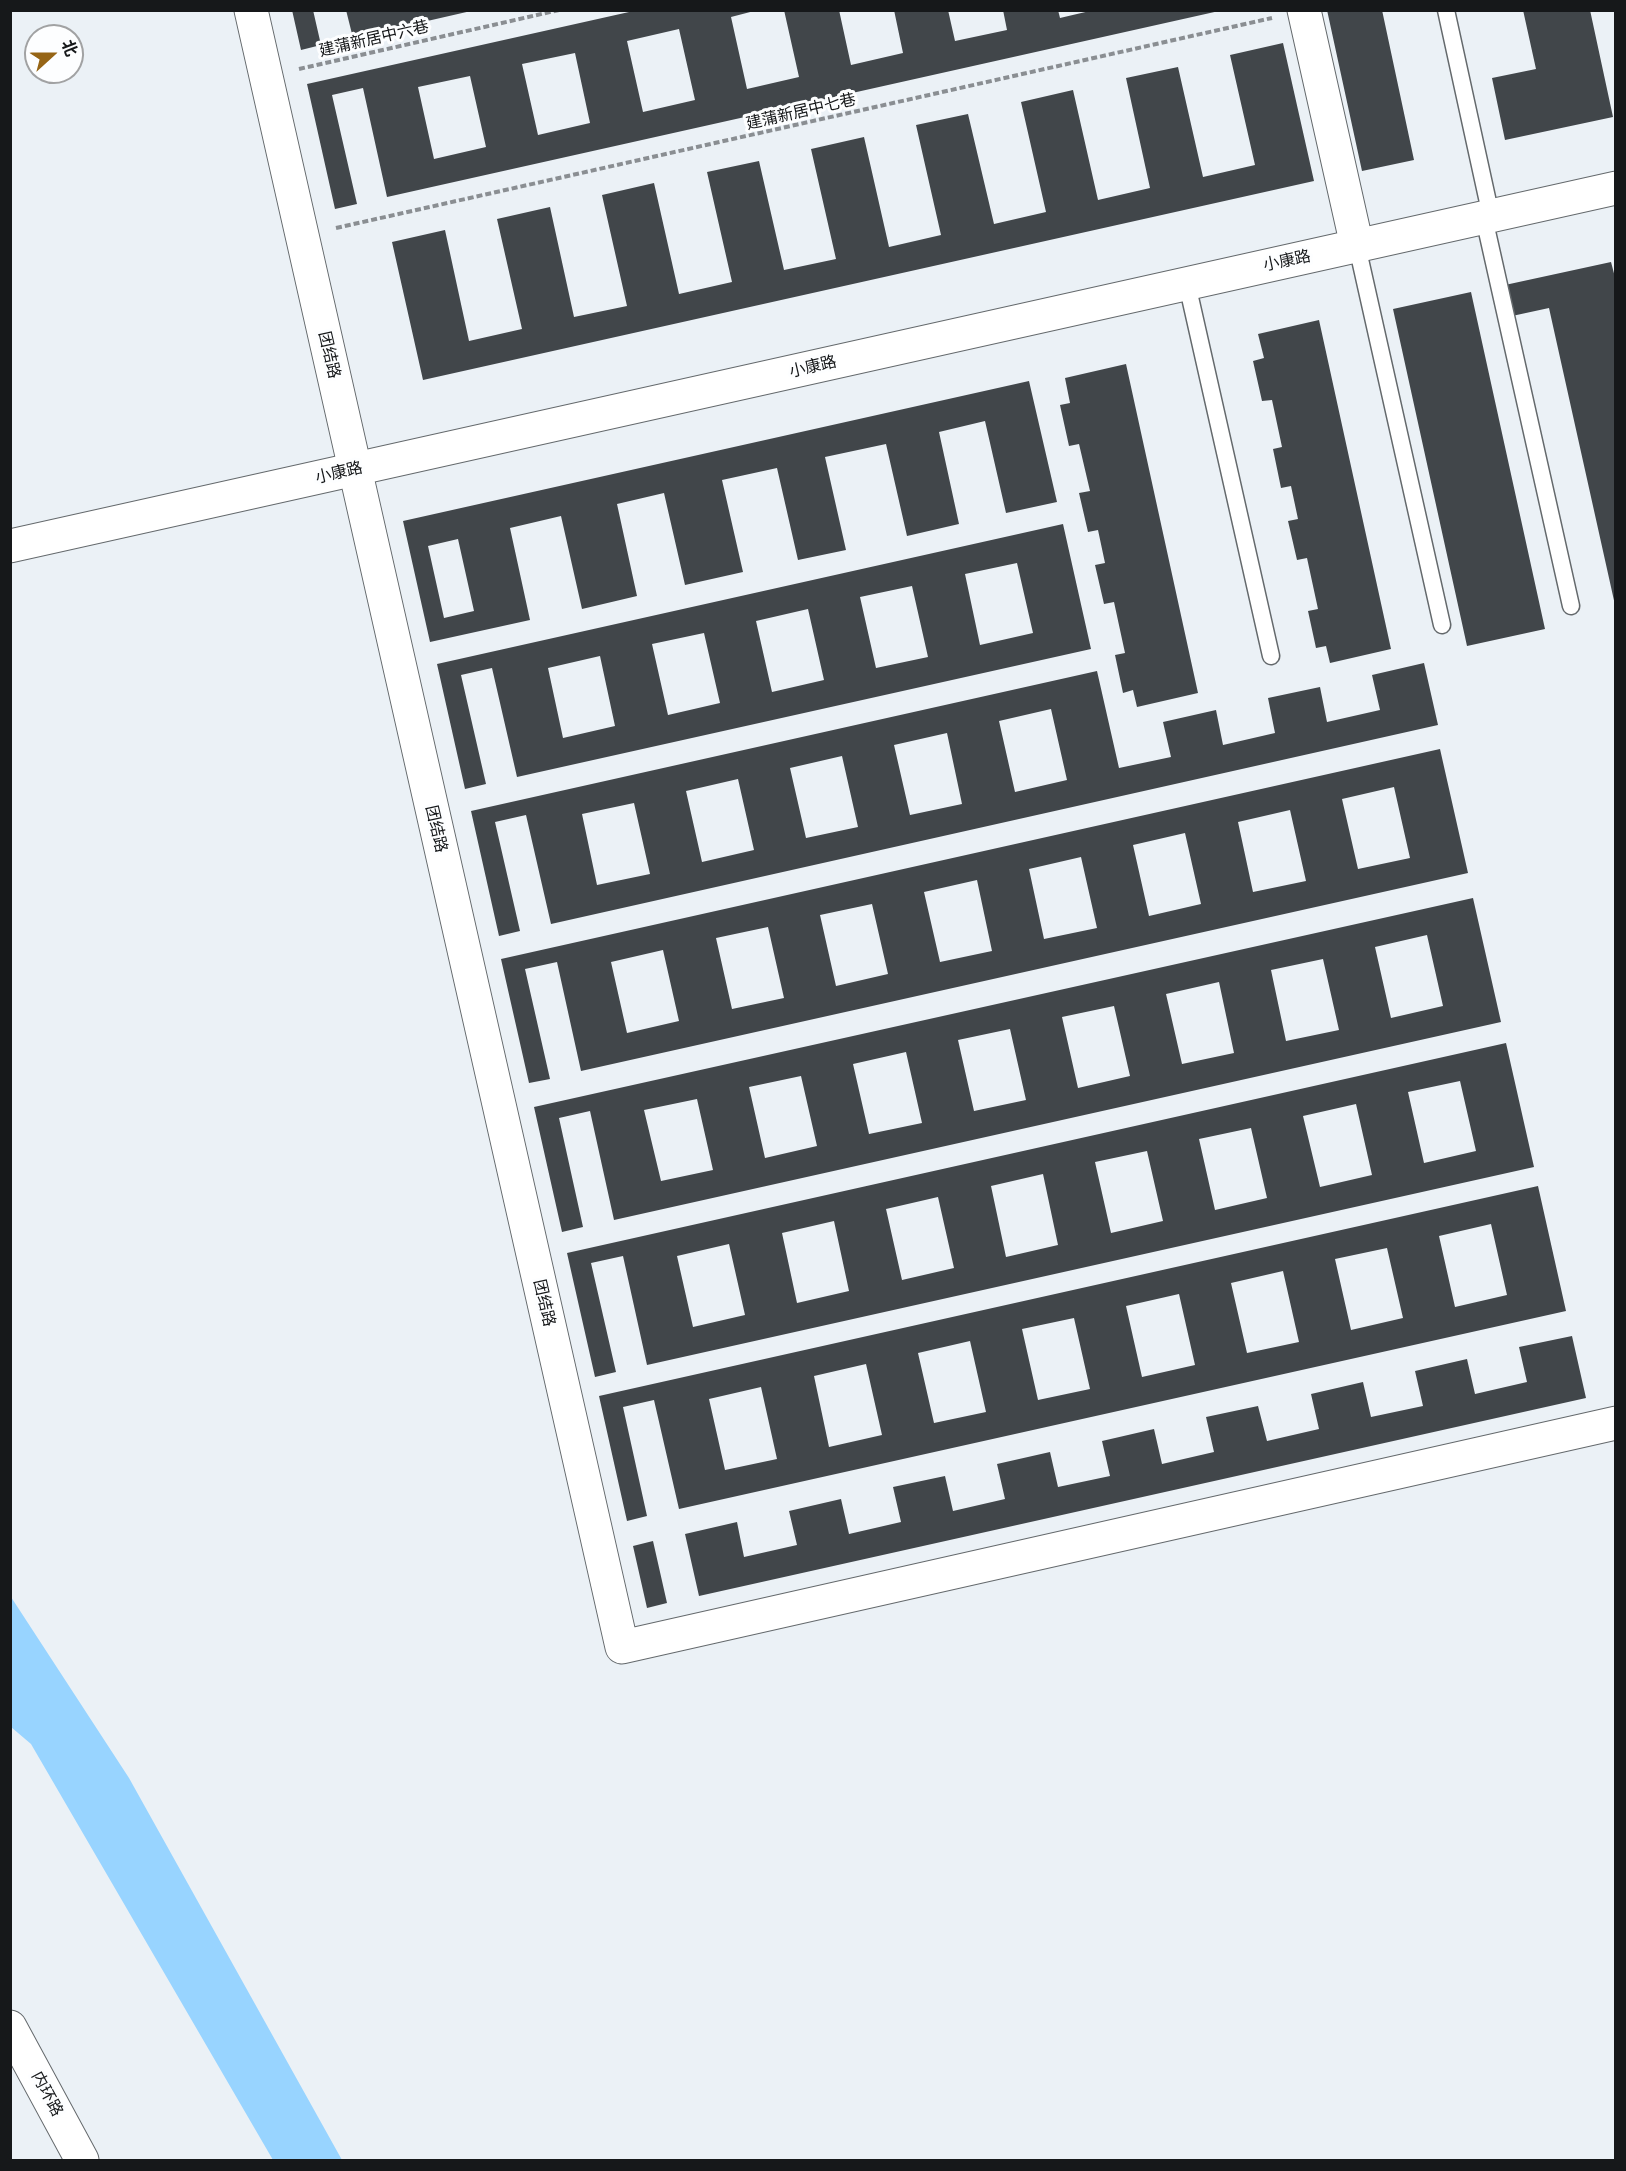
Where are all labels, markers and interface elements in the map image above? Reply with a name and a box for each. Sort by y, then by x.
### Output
street label: 建蒲新居中六巷 [317,17,431,61]
north arrow [24,24,84,84]
text: 北 [58,37,81,59]
street label: 建蒲新居中七巷 [744,90,858,134]
street label: 小康路 [1262,247,1312,275]
street label: 团结路 [314,329,344,381]
street label: 小康路 [787,352,839,382]
street label: 小康路 [313,458,365,488]
street label: 团结路 [421,803,451,855]
street label: 团结路 [529,1277,559,1329]
street label: 内环路 [27,2068,67,2120]

